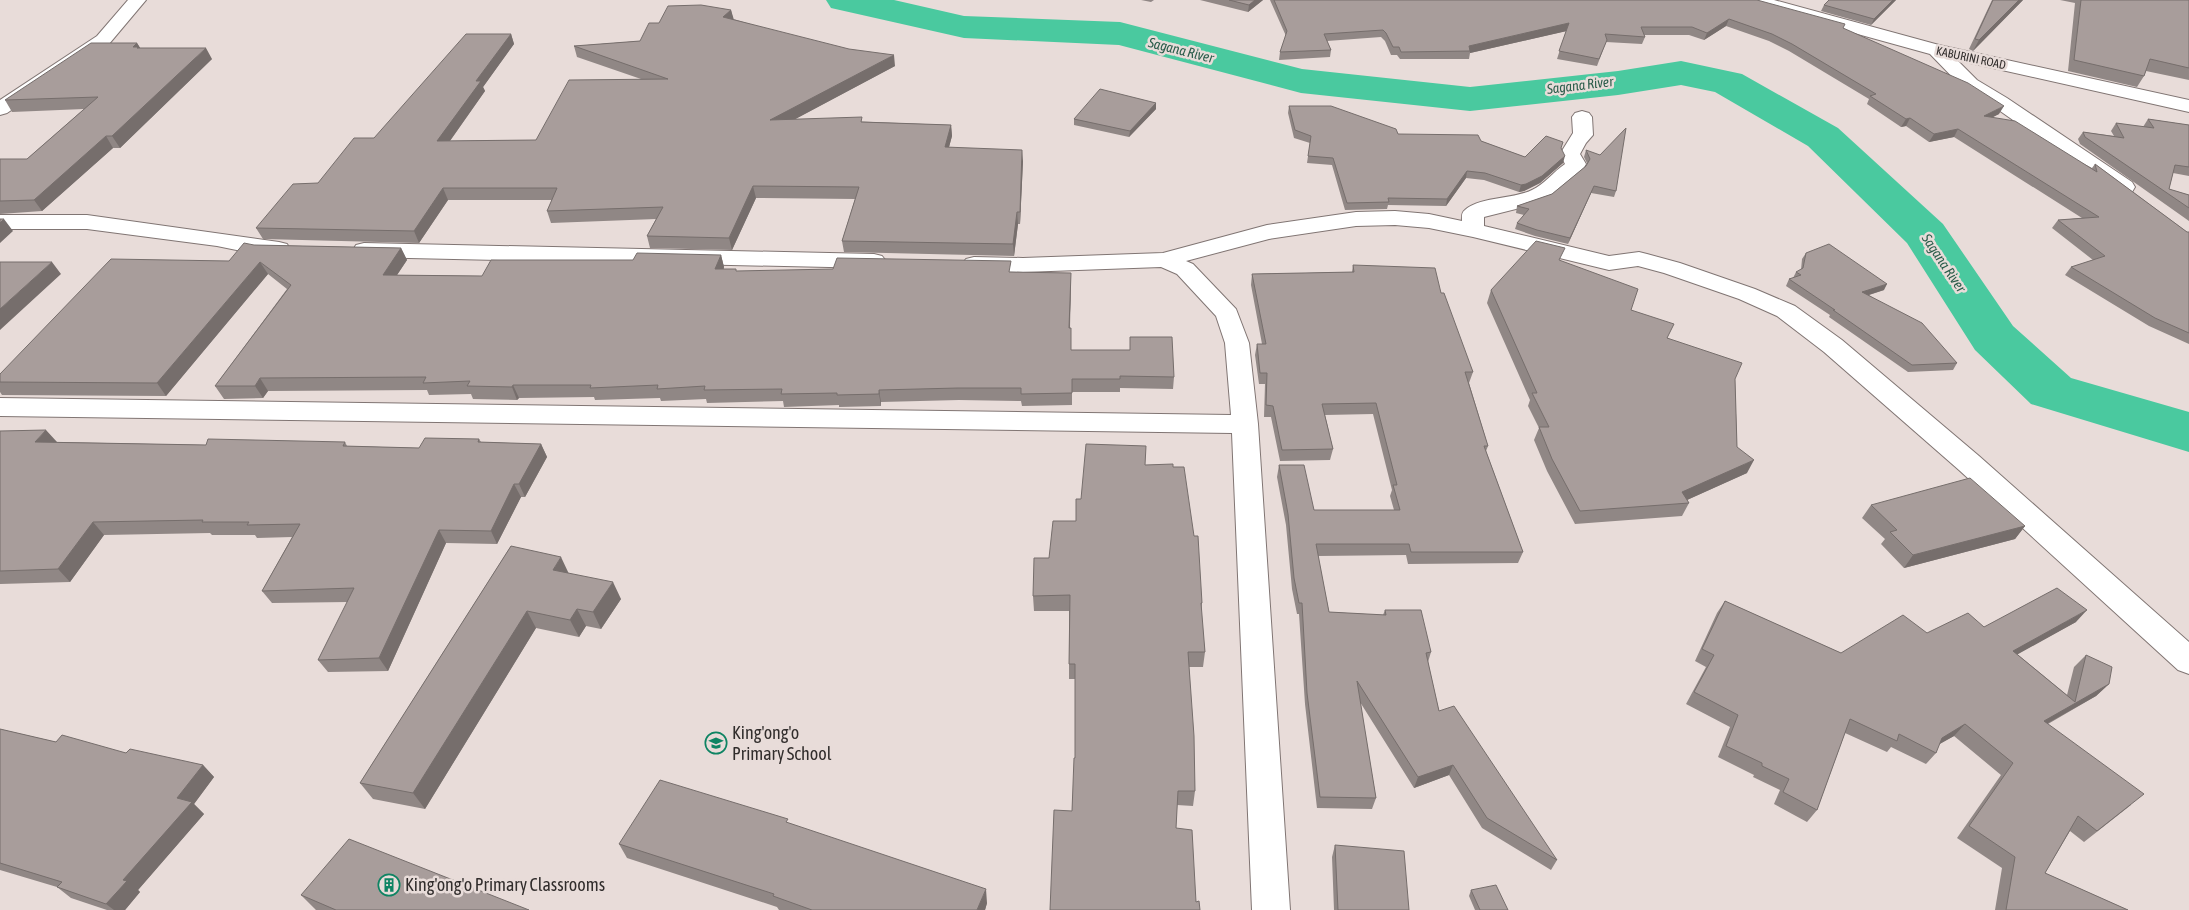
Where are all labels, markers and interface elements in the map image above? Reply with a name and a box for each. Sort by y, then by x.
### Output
water label: Sagana River [1146,34,1216,66]
street label: KABURINI ROAD [1935,44,2007,72]
water label: Sagana River [1545,73,1615,97]
water label: Sagana River [1918,230,1970,296]
place label: King'ong'o Primary School [732,722,832,764]
school or university icon: King'ong'o Primary School [704,731,728,755]
building icon: King'ong'o Primary Classrooms [377,873,401,897]
place label: King'ong'o Primary Classrooms [405,874,605,895]

